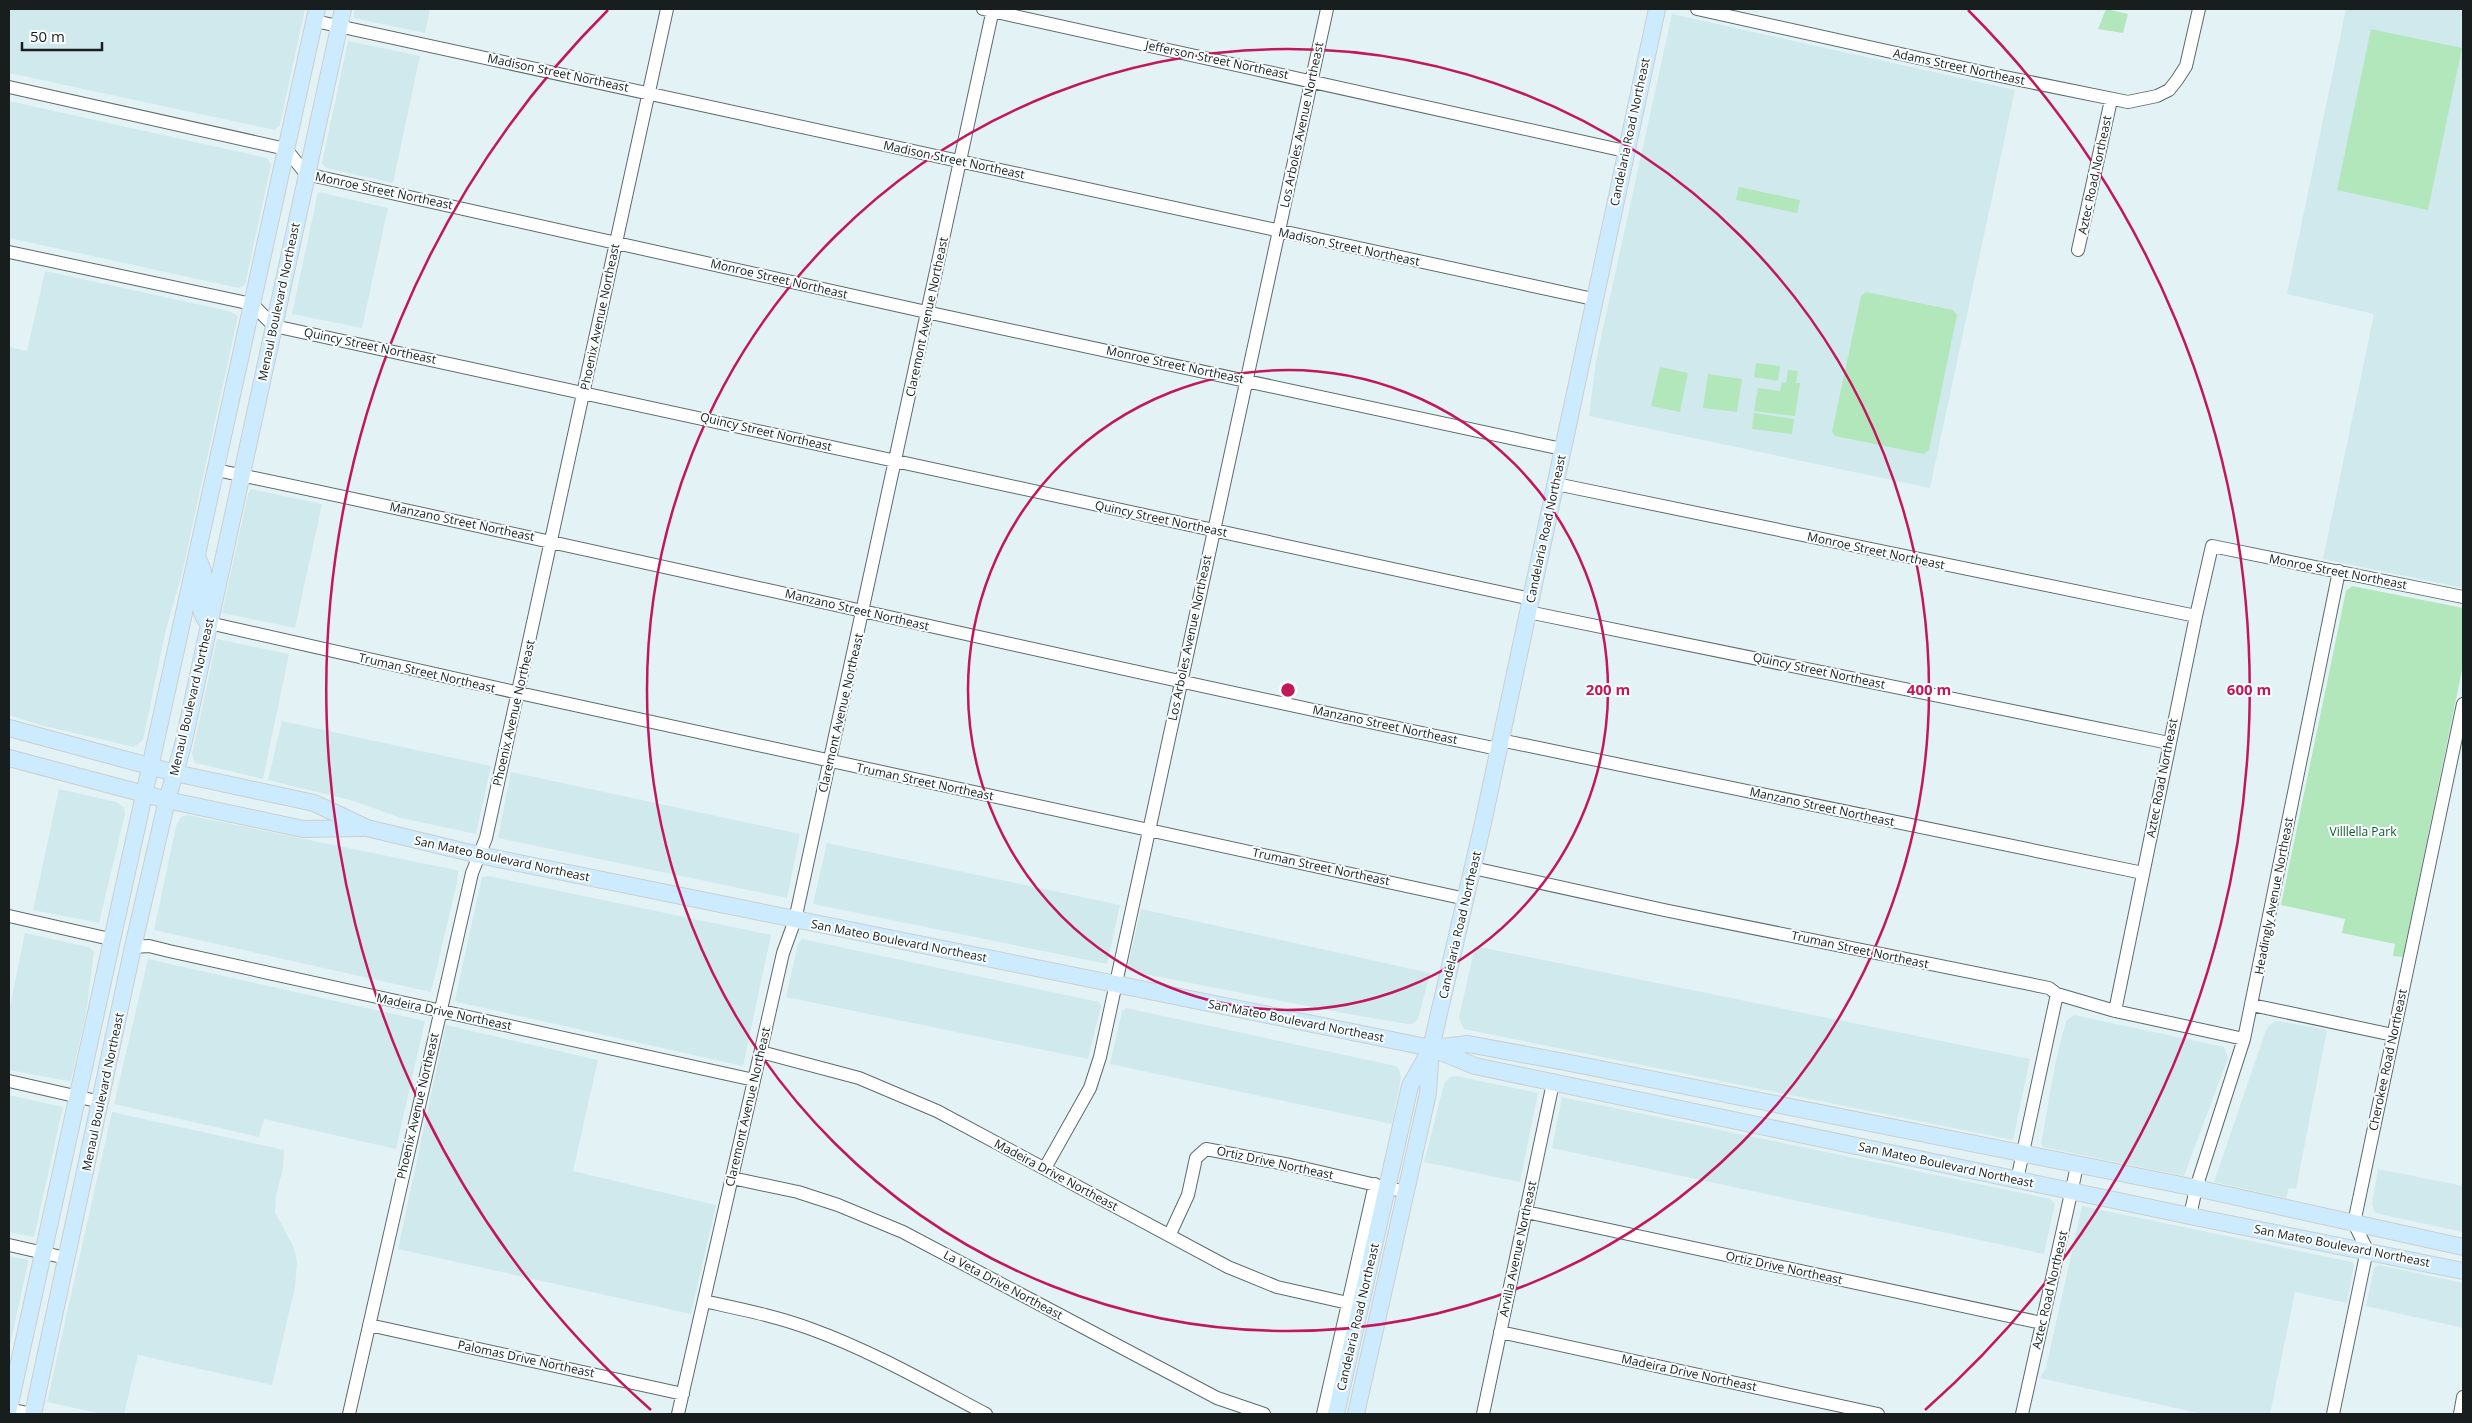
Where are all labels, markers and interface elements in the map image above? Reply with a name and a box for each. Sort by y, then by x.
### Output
scale bar [22,20,102,52]
text: 50 m [30,26,65,46]
street label: Jefferson Street Northeast [1143,36,1290,83]
street label: Los Arboles Avenue Northeast [1276,40,1327,209]
street label: Adams Street Northeast [1892,44,2027,89]
street label: Madison Street Northeast [486,49,630,96]
street label: Candelaria Road Northeast [1605,56,1654,208]
street label: Aztec Road Northeast [2074,114,2115,236]
street label: Madison Street Northeast [882,136,1026,183]
street label: Monroe Street Northeast [314,168,454,213]
street label: Menaul Boulevard Northeast [253,221,304,383]
street label: Madison Street Northeast [1277,223,1421,270]
street label: Claremont Avenue Northeast [901,235,952,398]
street label: Phoenix Avenue Northeast [576,242,623,392]
street label: Monroe Street Northeast [709,254,849,303]
street label: Quincy Street Northeast [302,323,438,368]
street label: Monroe Street Northeast [1105,342,1245,387]
street label: Quincy Street Northeast [699,408,834,455]
street label: Candelaria Road Northeast [1521,453,1570,605]
street label: Quincy Street Northeast [1093,496,1229,541]
street label: Manzano Street Northeast [388,498,536,545]
street label: Monroe Street Northeast [1806,528,1946,573]
street label: Monroe Street Northeast [2268,550,2409,593]
street label: Los Arboles Avenue Northeast [1164,553,1215,722]
street label: Manzano Street Northeast [783,585,931,634]
street label: Menaul Boulevard Northeast [165,616,218,777]
street label: Claremont Avenue Northeast [814,632,867,794]
street label: Phoenix Avenue Northeast [488,638,539,788]
street label: Truman Street Northeast [357,648,497,697]
street label: Quincy Street Northeast [1751,648,1887,693]
text: 200 m [1586,679,1630,699]
text: 400 m [1907,679,1951,699]
text: 600 m [2227,679,2271,699]
centre of rings [1279,681,1297,699]
street label: Manzano Street Northeast [1311,701,1459,748]
street label: Aztec Road Northeast [2142,717,2181,839]
street label: Truman Street Northeast [855,759,995,804]
street label: Manzano Street Northeast [1748,783,1896,830]
street label: Headingly Avenue Northeast [2250,816,2297,976]
park label: Villlella Park [2330,823,2397,840]
street label: San Mateo Boulevard Northeast [413,832,591,885]
street label: Truman Street Northeast [1251,844,1391,889]
street label: Candelaria Road Northeast [1434,849,1485,1000]
street label: San Mateo Boulevard Northeast [810,915,989,966]
street label: Truman Street Northeast [1790,927,1930,972]
street label: Cherokee Road Northeast [2364,987,2411,1132]
street label: Madeira Drive Northeast [375,989,513,1034]
street label: San Mateo Boulevard Northeast [1207,995,1386,1046]
street label: Menaul Boulevard Northeast [77,1011,128,1173]
street label: Claremont Avenue Northeast [721,1026,774,1188]
street label: Phoenix Avenue Northeast [392,1031,443,1181]
street label: Madeira Drive Northeast [991,1135,1121,1214]
street label: San Mateo Boulevard Northeast [1857,1138,2035,1191]
street label: Ortiz Drive Northeast [1215,1142,1335,1183]
street label: Arvilla Avenue Northeast [1495,1179,1540,1318]
street label: San Mateo Boulevard Northeast [2253,1220,2432,1271]
street label: Aztec Road Northeast [2028,1229,2071,1351]
street label: Candelaria Road Northeast [1332,1241,1383,1392]
street label: La Veta Drive Northeast [941,1246,1066,1323]
street label: Ortiz Drive Northeast [1724,1247,1844,1288]
street label: Palomas Drive Northeast [456,1336,596,1381]
street label: Madeira Drive Northeast [1620,1350,1758,1395]

